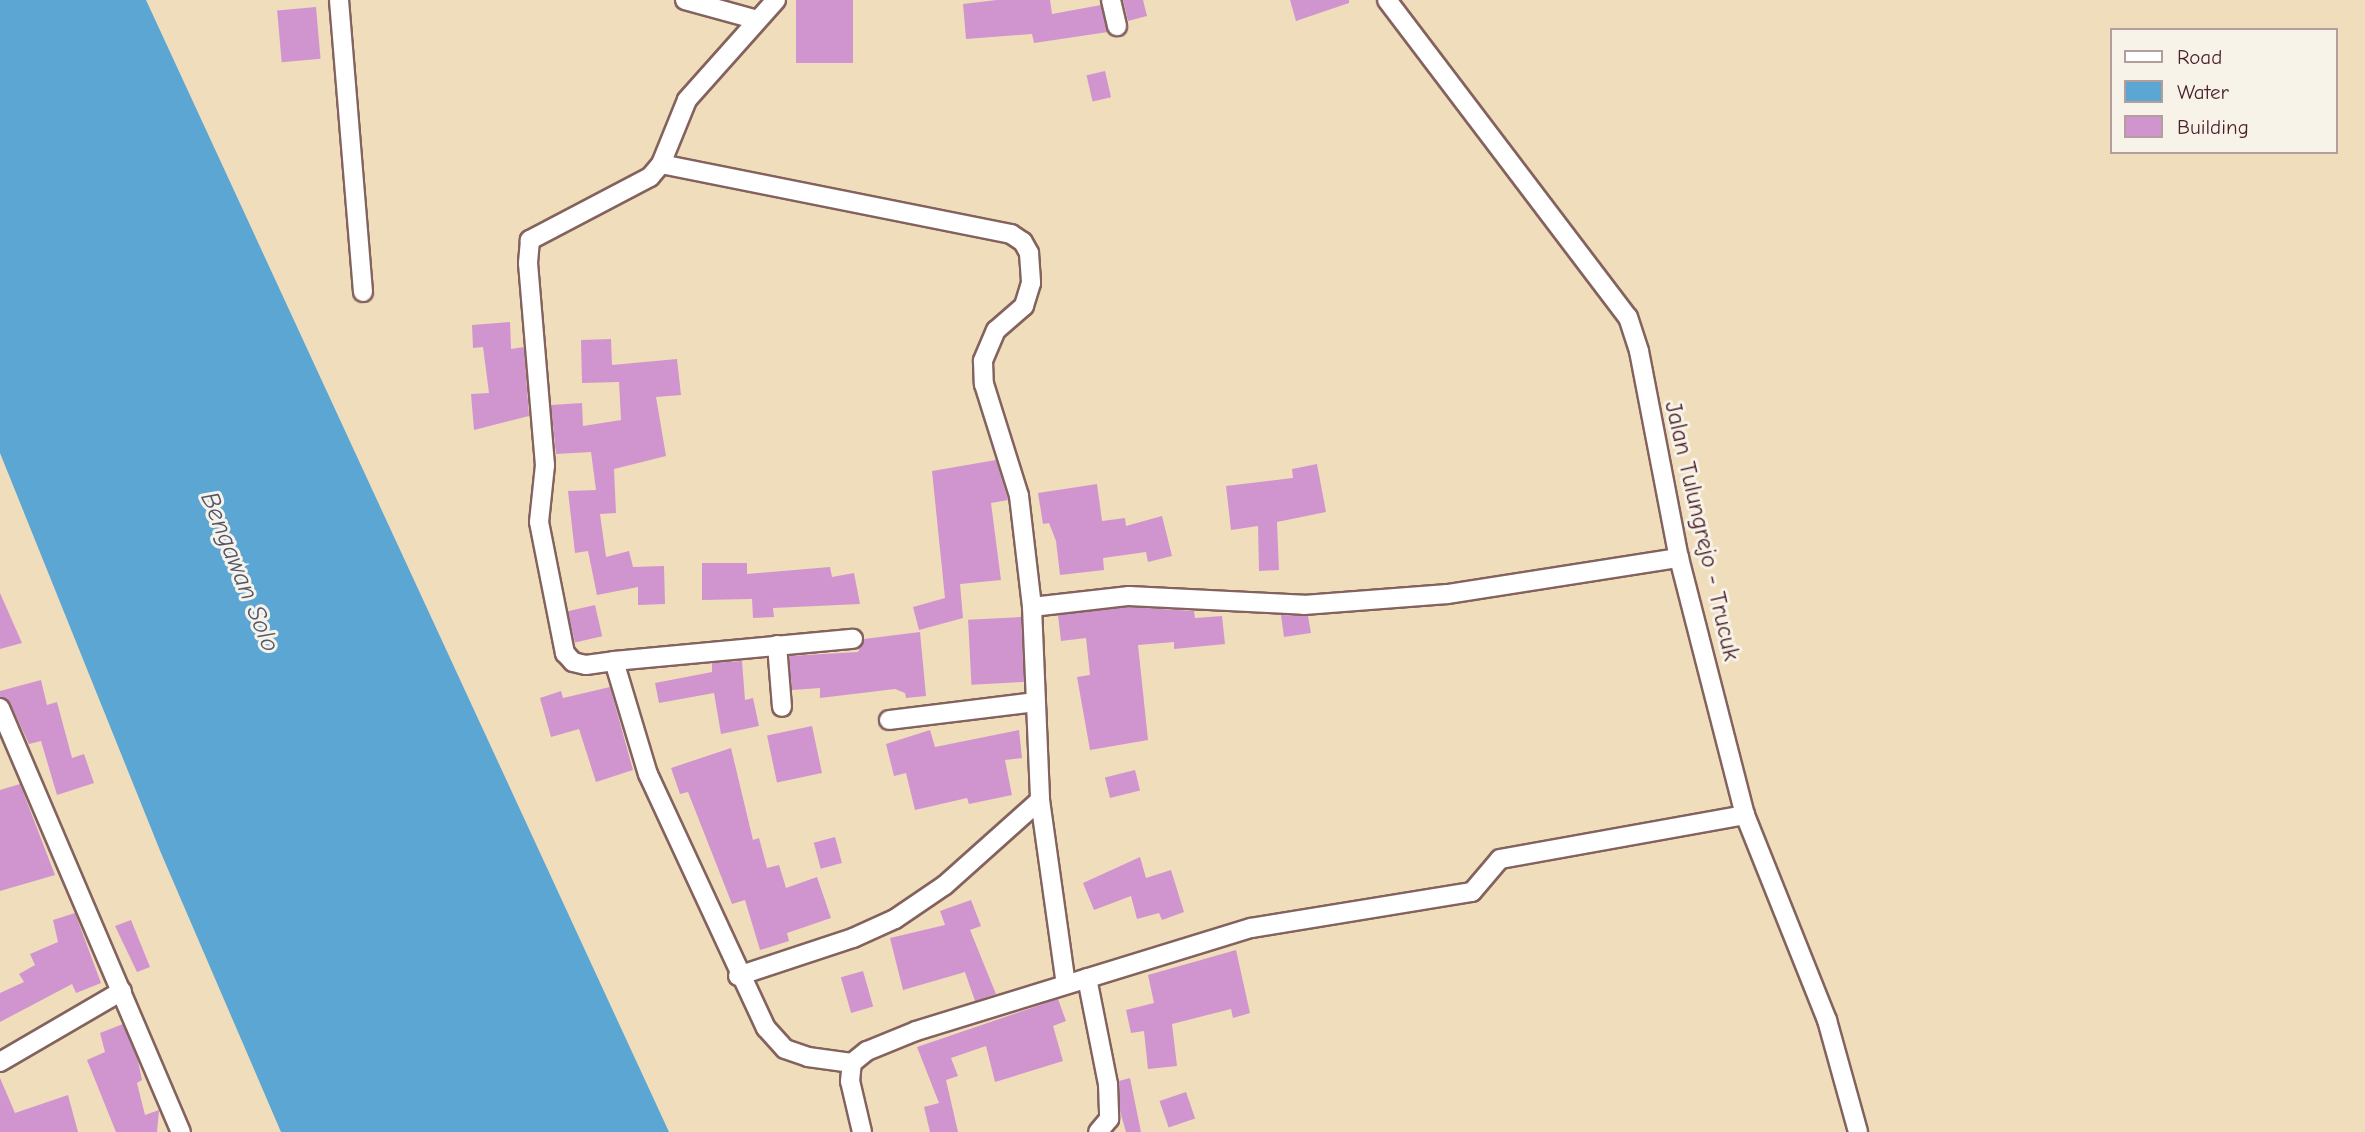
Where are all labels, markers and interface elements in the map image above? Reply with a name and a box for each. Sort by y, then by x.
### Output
legend [2110,28,2337,154]
text: Road [2177,45,2222,69]
text: Water [2177,80,2229,104]
text: Building [2177,115,2249,139]
street label: Jalan Tulungrejo - Trucuk [1658,398,1746,664]
water label: Bengawan Solo [193,487,285,657]

